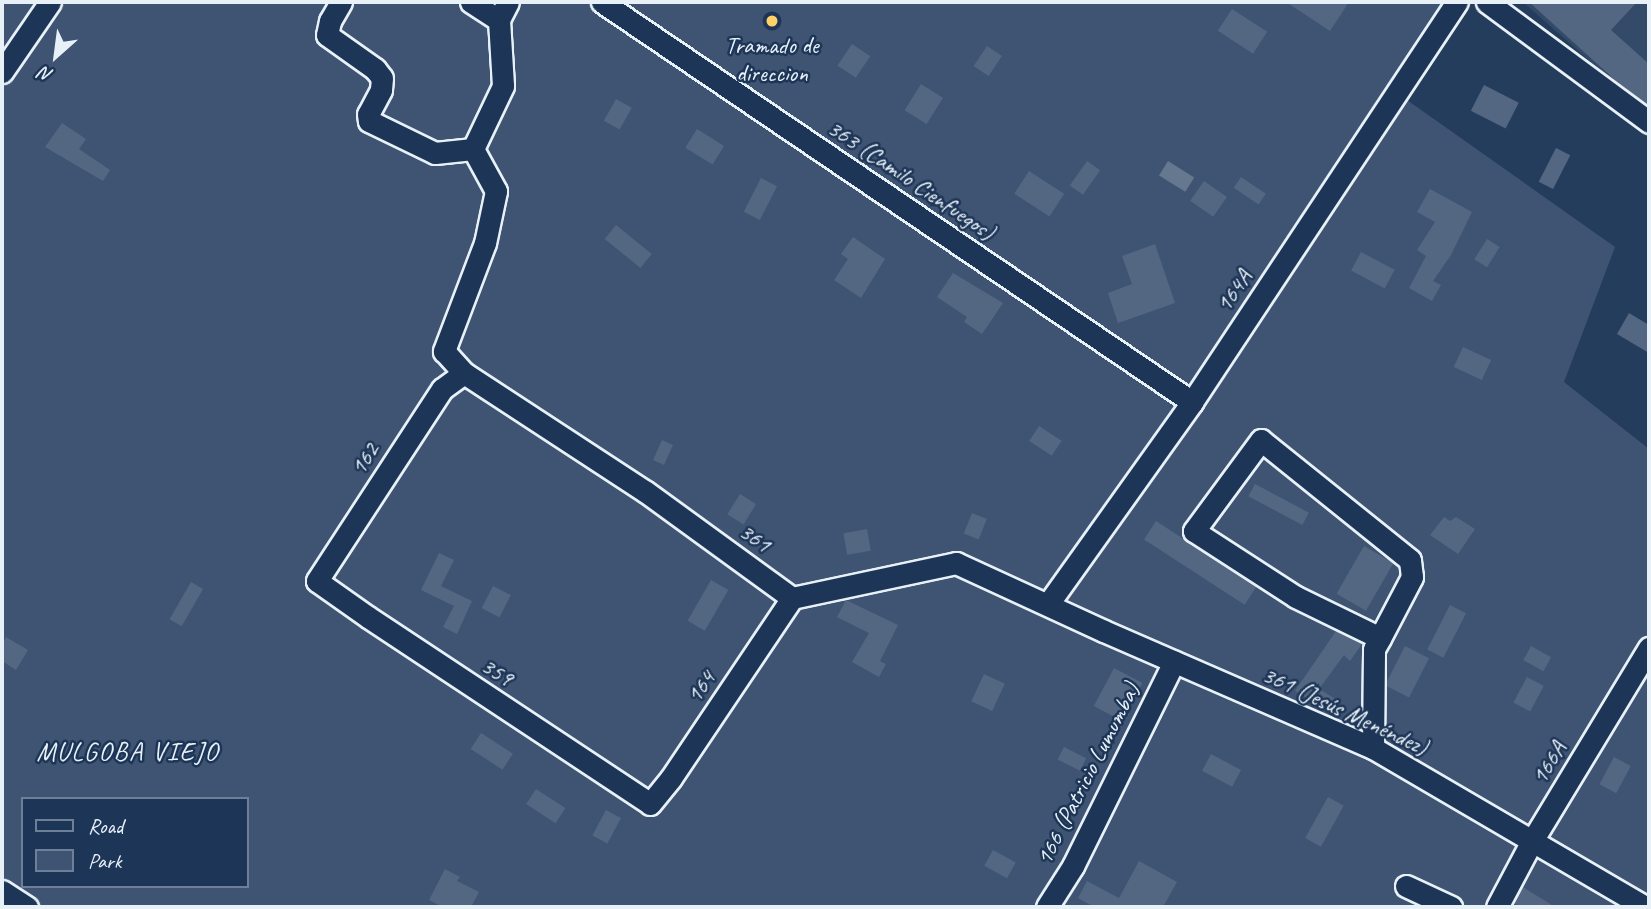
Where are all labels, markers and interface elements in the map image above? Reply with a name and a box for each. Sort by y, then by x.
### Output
marker: Tramado de direccion [764,13,780,29]
north arrow [21,21,91,91]
place label: Tramado de direccion [725,32,819,88]
text: N [35,61,57,88]
street label: 363 (Camilo Cienfuegos) [822,113,1000,247]
street label: 164A [1210,265,1258,317]
street label: 162 [344,438,386,480]
street label: 361 [733,517,777,559]
street label: 359 [476,651,518,693]
street label: 361 (Jesús Menéndez) [1258,660,1432,762]
street label: 164 [680,666,722,708]
street label: 166 (Patricio Lumumba) [1030,679,1146,869]
district label: MULGOBA VIEJO [38,736,218,768]
street label: 166A [1525,737,1573,789]
legend [21,797,248,888]
text: Road [88,813,123,839]
text: Park [88,848,121,874]

